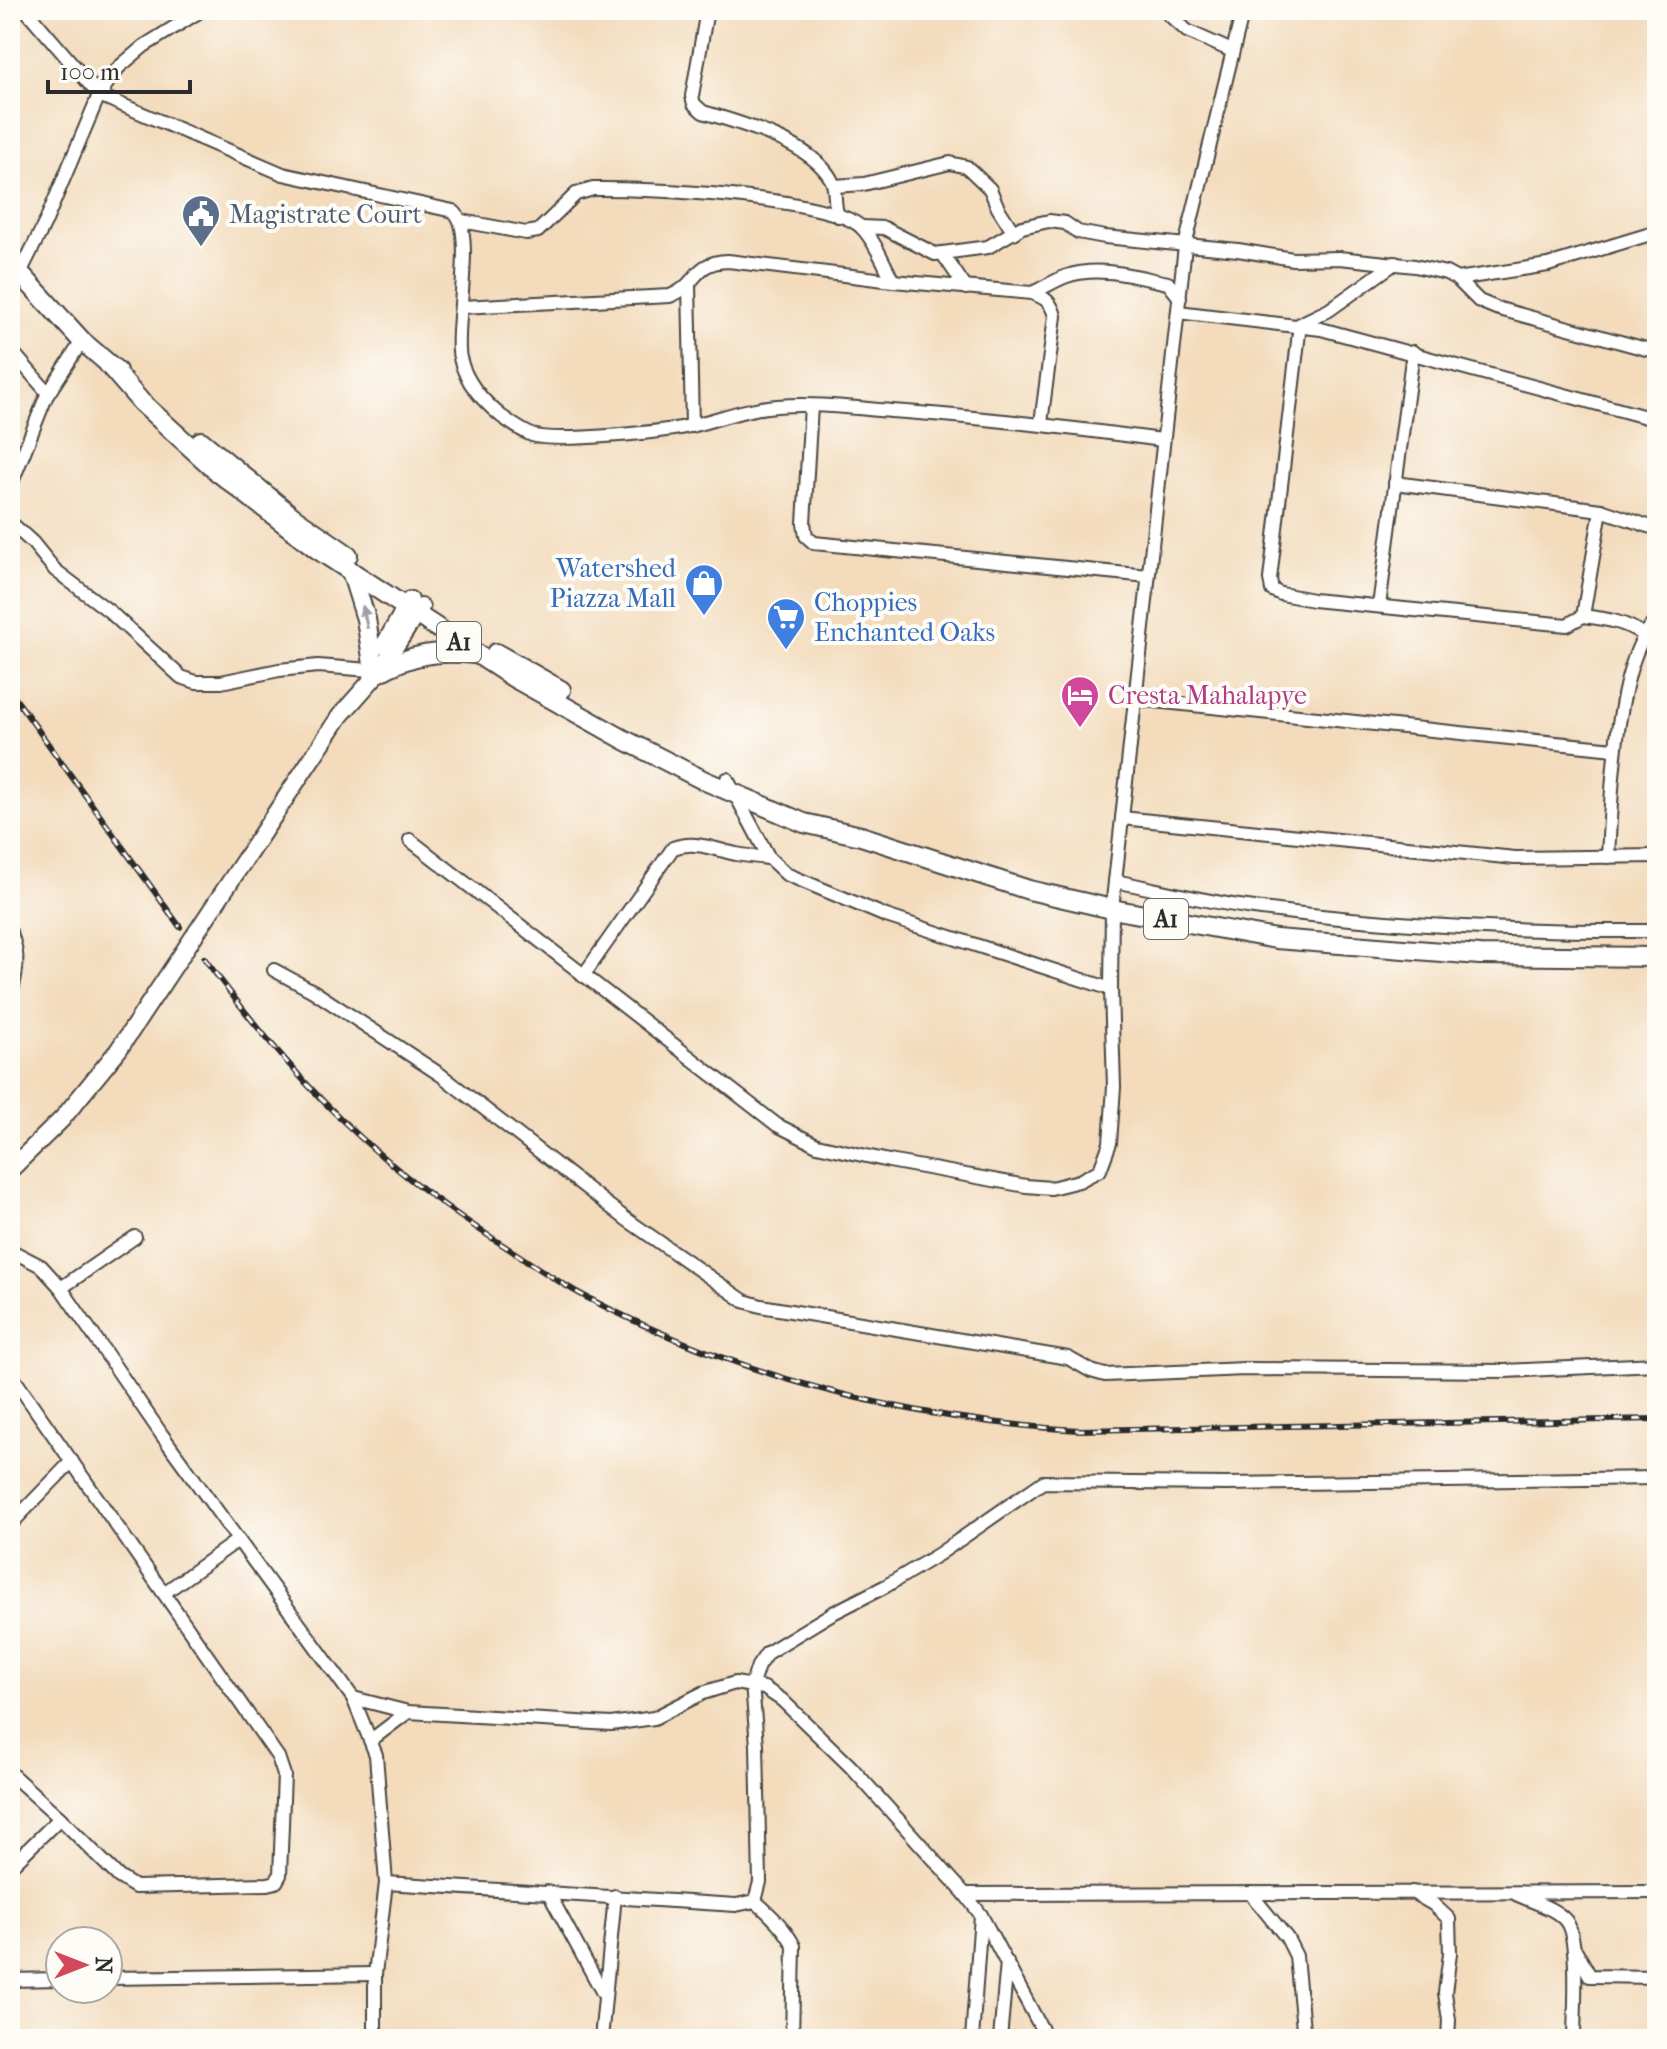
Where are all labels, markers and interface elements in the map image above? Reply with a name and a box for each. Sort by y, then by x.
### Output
scale bar [48,44,190,94]
text: 100 m [60,58,120,86]
public building icon: Magistrate Court [180,193,222,248]
place label: Magistrate Court [229,199,423,230]
place label: Watershed Piazza Mall [550,553,677,614]
shop icon: Watershed Piazza Mall [683,562,725,617]
place label: Choppies Enchanted Oaks [814,587,995,648]
supermarket icon: Choppies Enchanted Oaks [765,596,807,651]
one-way arrow [358,604,371,629]
road number: A1 [437,622,481,662]
hotel icon: Cresta Mahalapye [1059,674,1101,729]
place label: Cresta Mahalapye [1108,680,1307,711]
road number: A1 [1144,899,1188,939]
north arrow [44,1925,124,2005]
text: N [90,1957,116,1974]

